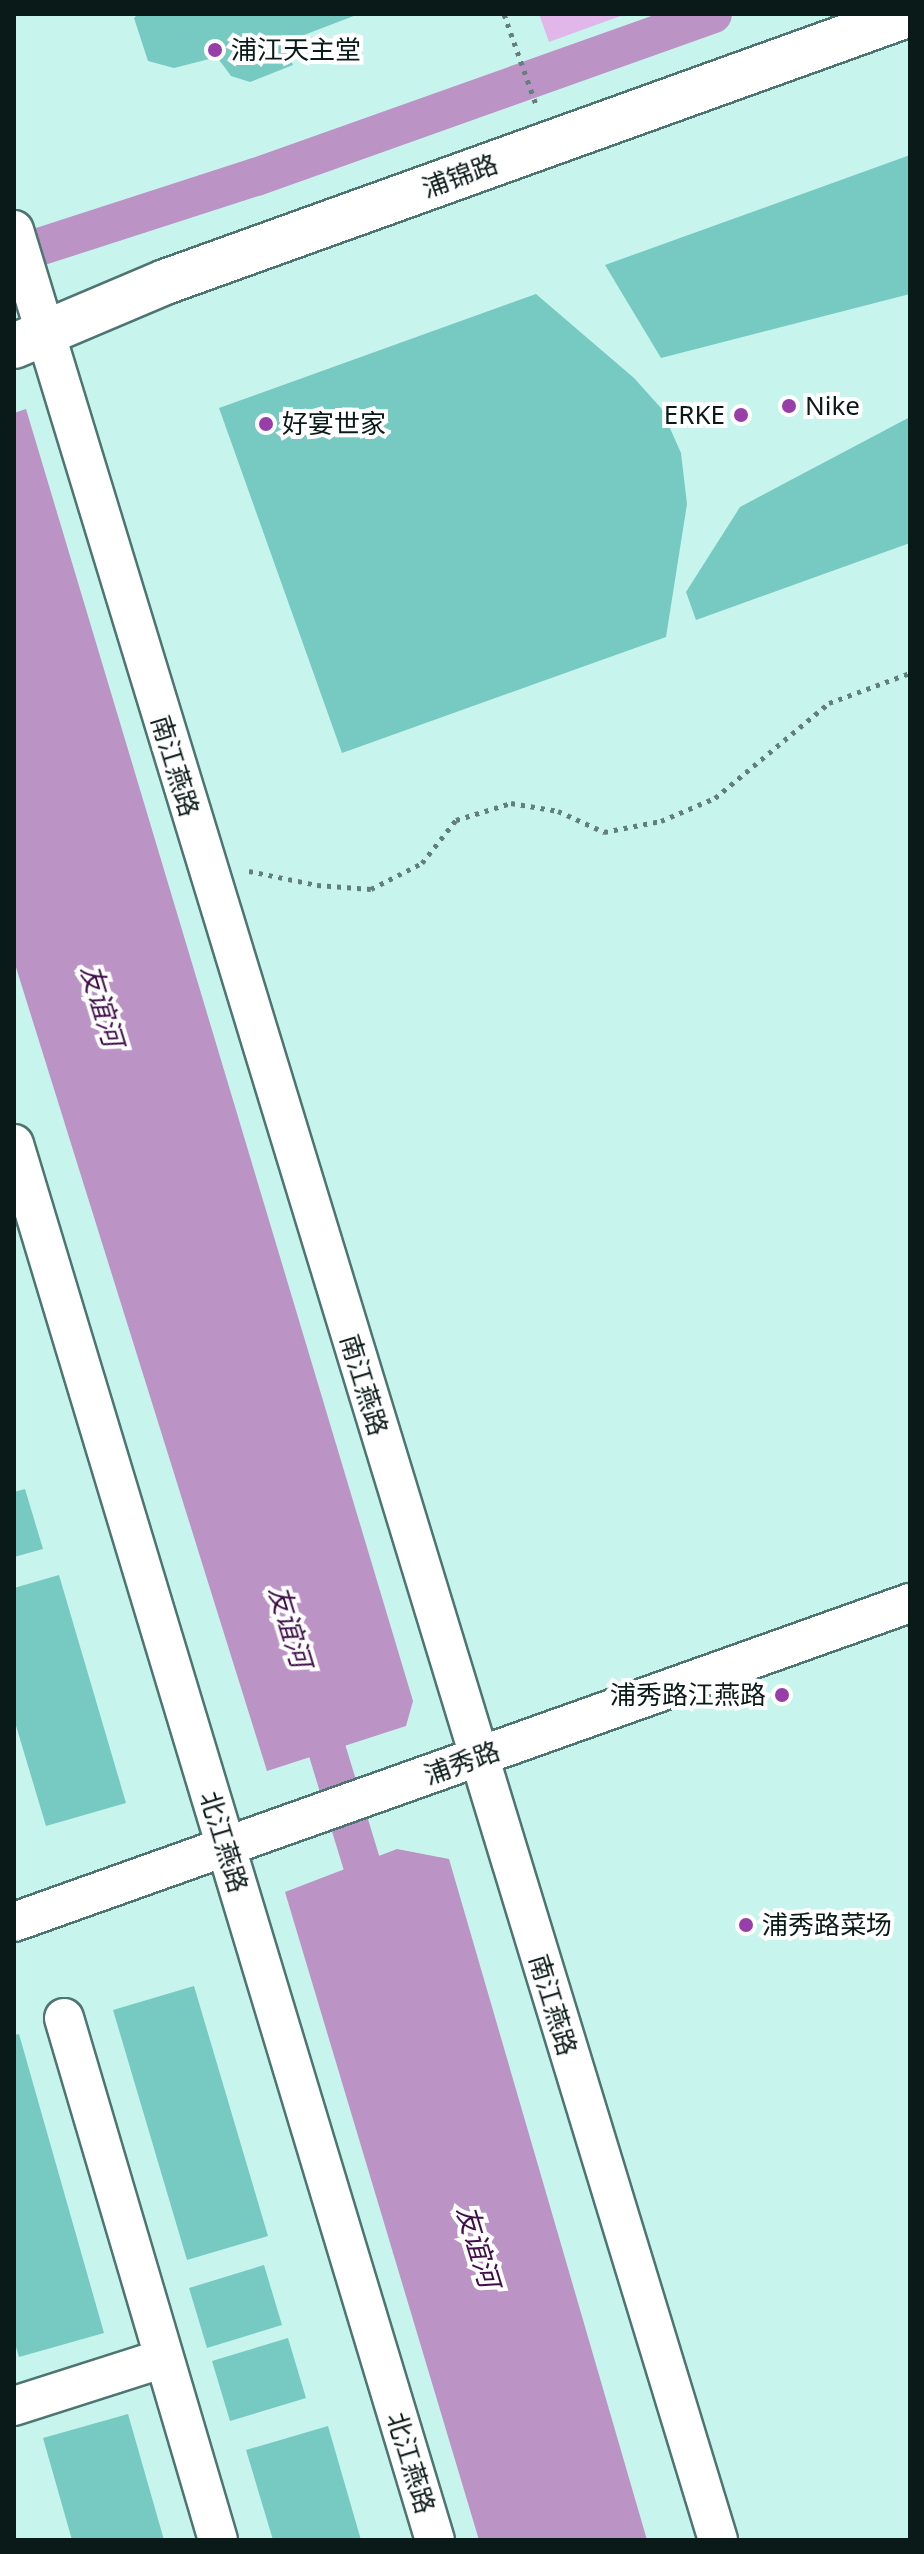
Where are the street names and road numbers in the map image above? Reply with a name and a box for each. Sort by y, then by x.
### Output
street label: 浦锦路 [418,148,502,204]
street label: 南江燕路 [145,712,205,820]
street label: 南江燕路 [334,1331,394,1439]
street label: 浦秀路 [420,1735,504,1791]
street label: 北江燕路 [194,1788,254,1896]
street label: 南江燕路 [523,1951,583,2059]
street label: 北江燕路 [381,2409,441,2517]

